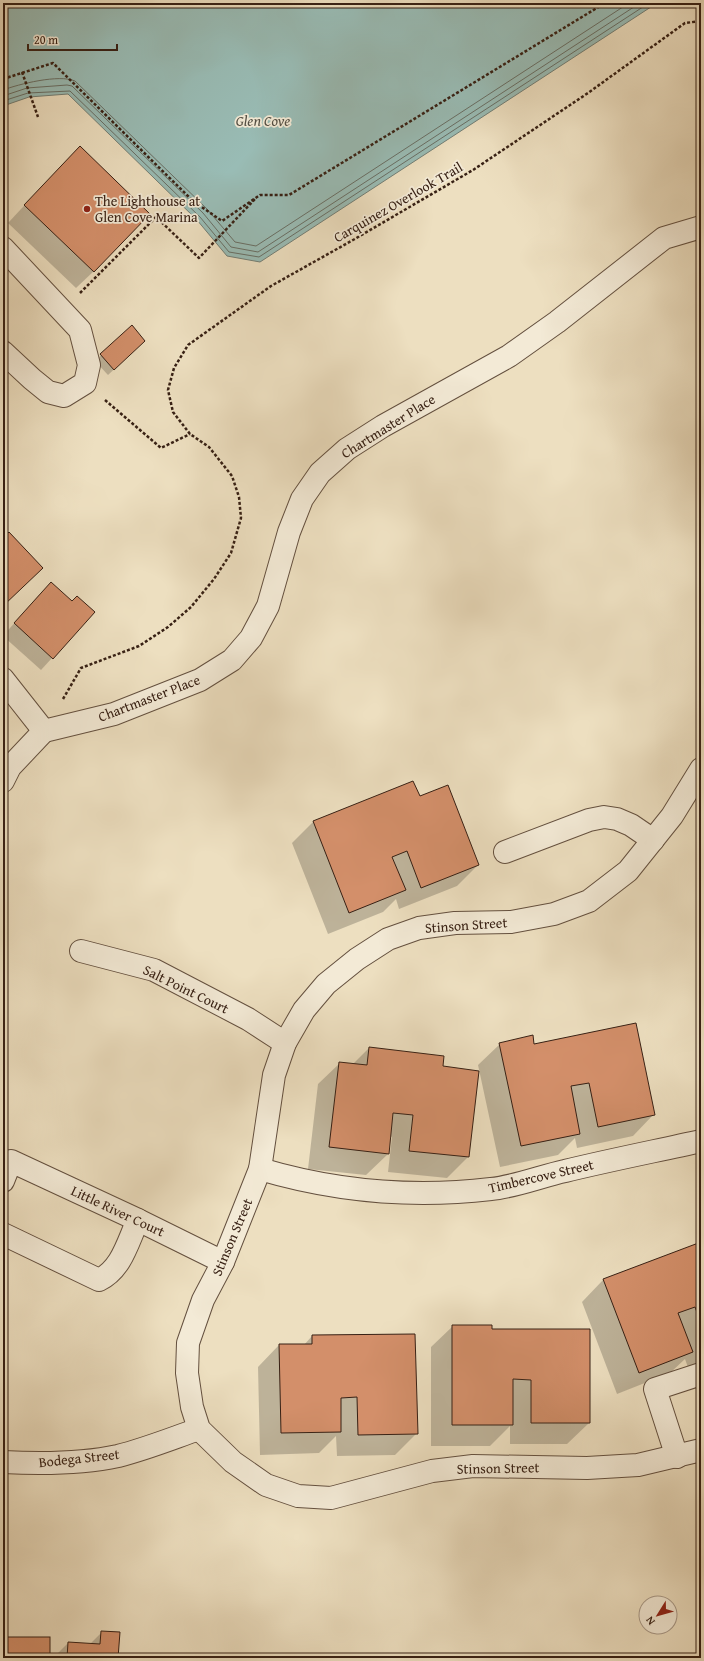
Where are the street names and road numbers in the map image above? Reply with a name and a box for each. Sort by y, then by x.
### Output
street label: Carquinez Overlook Trail [330,157,466,247]
street label: Chartmaster Place [337,389,439,463]
street label: Chartmaster Place [95,669,203,727]
street label: Stinson Street [424,912,508,938]
street label: Salt Point Court [140,960,232,1018]
street label: Timbercove Street [486,1154,596,1198]
street label: Little River Court [68,1181,168,1241]
street label: Stinson Street [207,1195,257,1279]
street label: Bodega Street [38,1444,120,1472]
street label: Stinson Street [457,1457,540,1479]

